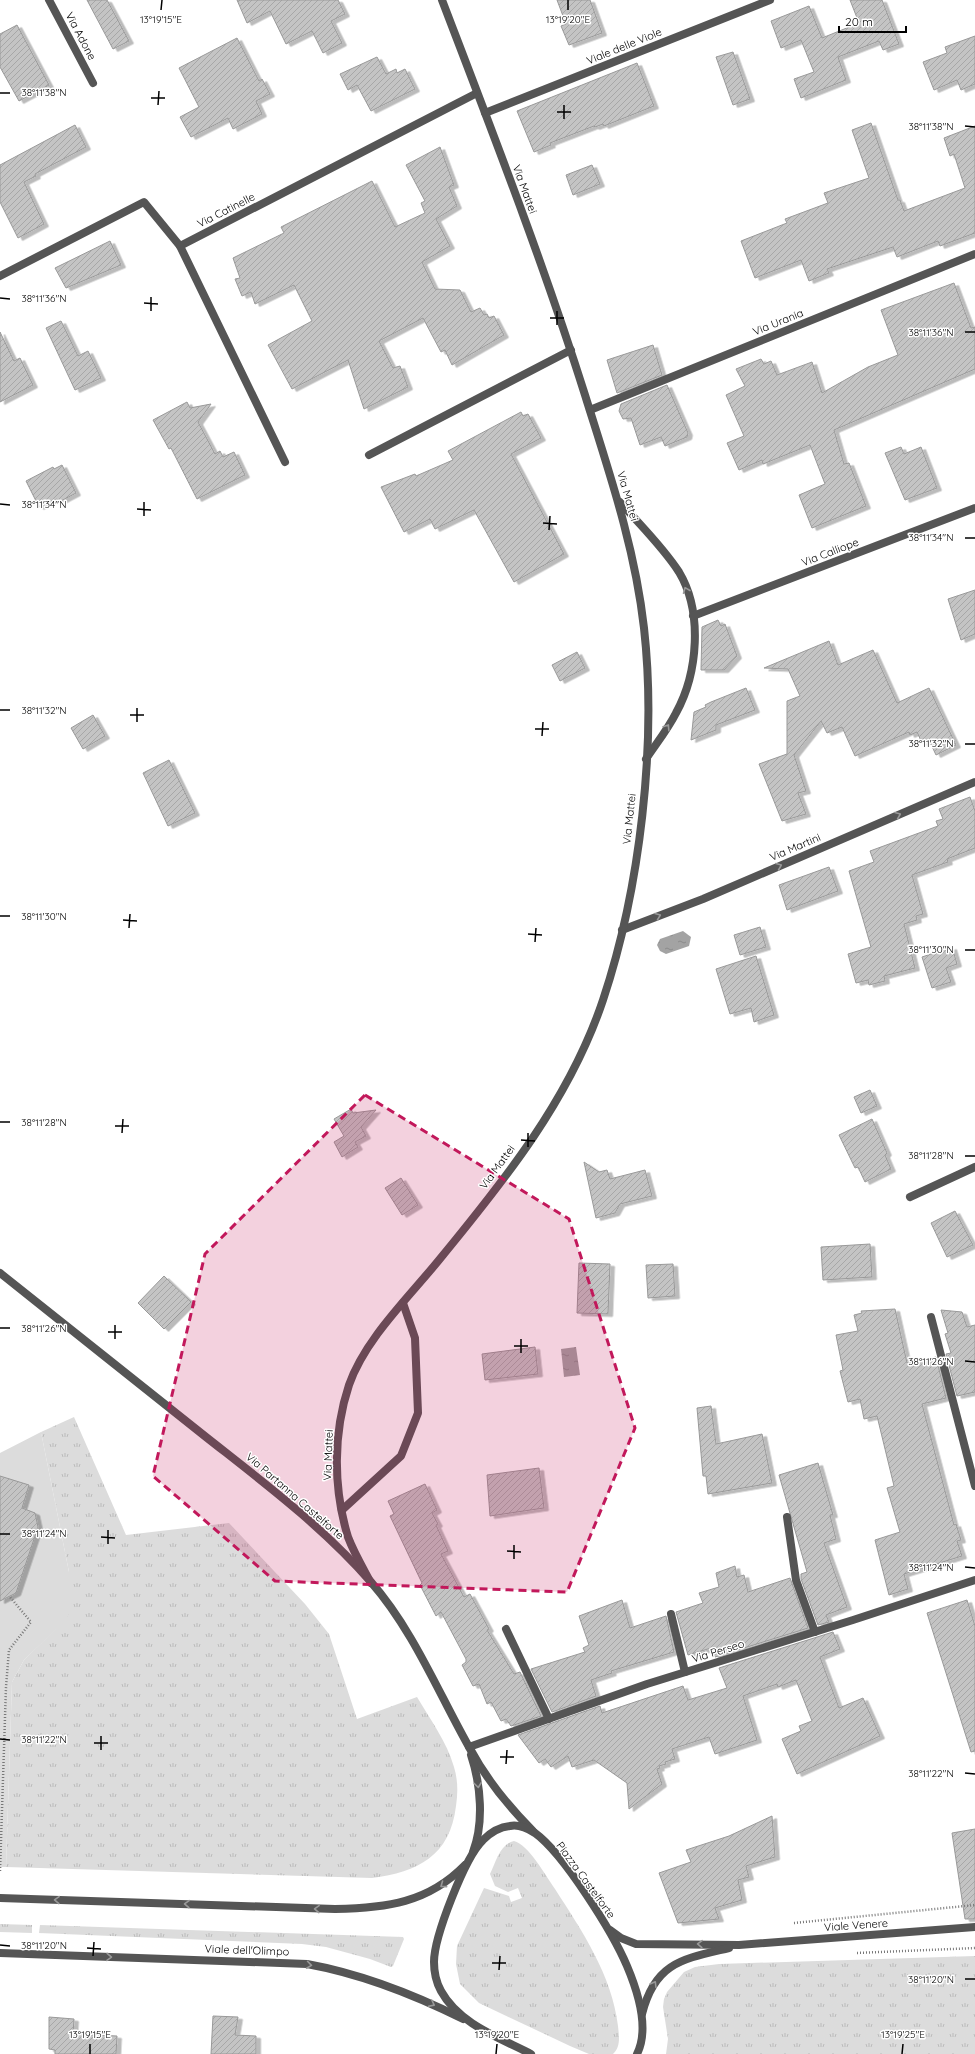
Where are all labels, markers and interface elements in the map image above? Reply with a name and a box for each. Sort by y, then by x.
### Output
scale bar [839,8,906,34]
street label: Via Adone [63,10,99,62]
text: 13°19'15"E [140,13,182,26]
text: 13°19'20"E [546,13,591,26]
text: 20 m [845,14,873,29]
street label: Viale delle Viole [584,25,664,67]
text: 38°11'38"N [21,86,67,99]
text: 38°11'38"N [908,120,954,133]
street label: Via Mattei [510,163,540,215]
street label: Via Catinelle [195,189,257,231]
text: 38°11'36"N [21,292,67,305]
street label: Via Urania [751,306,805,338]
text: 38°11'36"N [908,326,954,339]
street label: Via Mattei [614,470,642,522]
text: 38°11'34"N [22,498,66,511]
text: 38°11'34"N [909,531,953,544]
street label: Via Calliope [799,535,861,569]
one-way arrow [683,586,691,593]
text: 38°11'32"N [21,704,67,717]
one-way arrow [662,724,670,731]
text: 38°11'32"N [908,737,954,750]
street label: Via Mattei [619,793,639,845]
one-way arrow [894,812,901,820]
street label: Via Martini [767,830,823,864]
one-way arrow [775,863,782,871]
text: 38°11'30"N [21,910,67,923]
one-way arrow [655,912,662,920]
text: 38°11'30"N [908,943,954,956]
text: 38°11'28"N [21,1116,67,1129]
street label: Via Mattei [476,1142,518,1192]
text: 38°11'28"N [908,1149,954,1162]
text: 38°11'26"N [21,1322,67,1335]
text: 38°11'26"N [908,1355,954,1368]
street label: Via Mattei [320,1429,336,1481]
street label: Via Partanna Castelforte [243,1450,347,1542]
text: 38°11'24"N [21,1527,67,1540]
text: 38°11'24"N [908,1561,954,1574]
street label: Via Perseo [690,1636,746,1666]
text: 38°11'22"N [21,1733,67,1746]
text: 38°11'22"N [908,1767,954,1780]
one-way arrow [473,1782,482,1788]
street label: Piazza Castelforte [553,1839,619,1921]
one-way arrow [440,1880,447,1887]
one-way arrow [54,1896,60,1904]
one-way arrow [184,1900,190,1908]
one-way arrow [314,1904,320,1913]
street label: Viale Venere [824,1916,888,1934]
text: 38°11'20"N [21,1939,67,1952]
one-way arrow [697,1940,703,1948]
street label: Viale dell'Olimpo [204,1942,290,1958]
one-way arrow [106,1953,112,1961]
one-way arrow [306,1960,312,1969]
text: 38°11'20"N [908,1973,954,1986]
one-way arrow [649,1981,657,1988]
one-way arrow [428,1999,435,2007]
text: 13°19'15"E [69,2028,111,2041]
text: 13°19'20"E [475,2028,520,2041]
text: 13°19'25"E [881,2028,925,2041]

